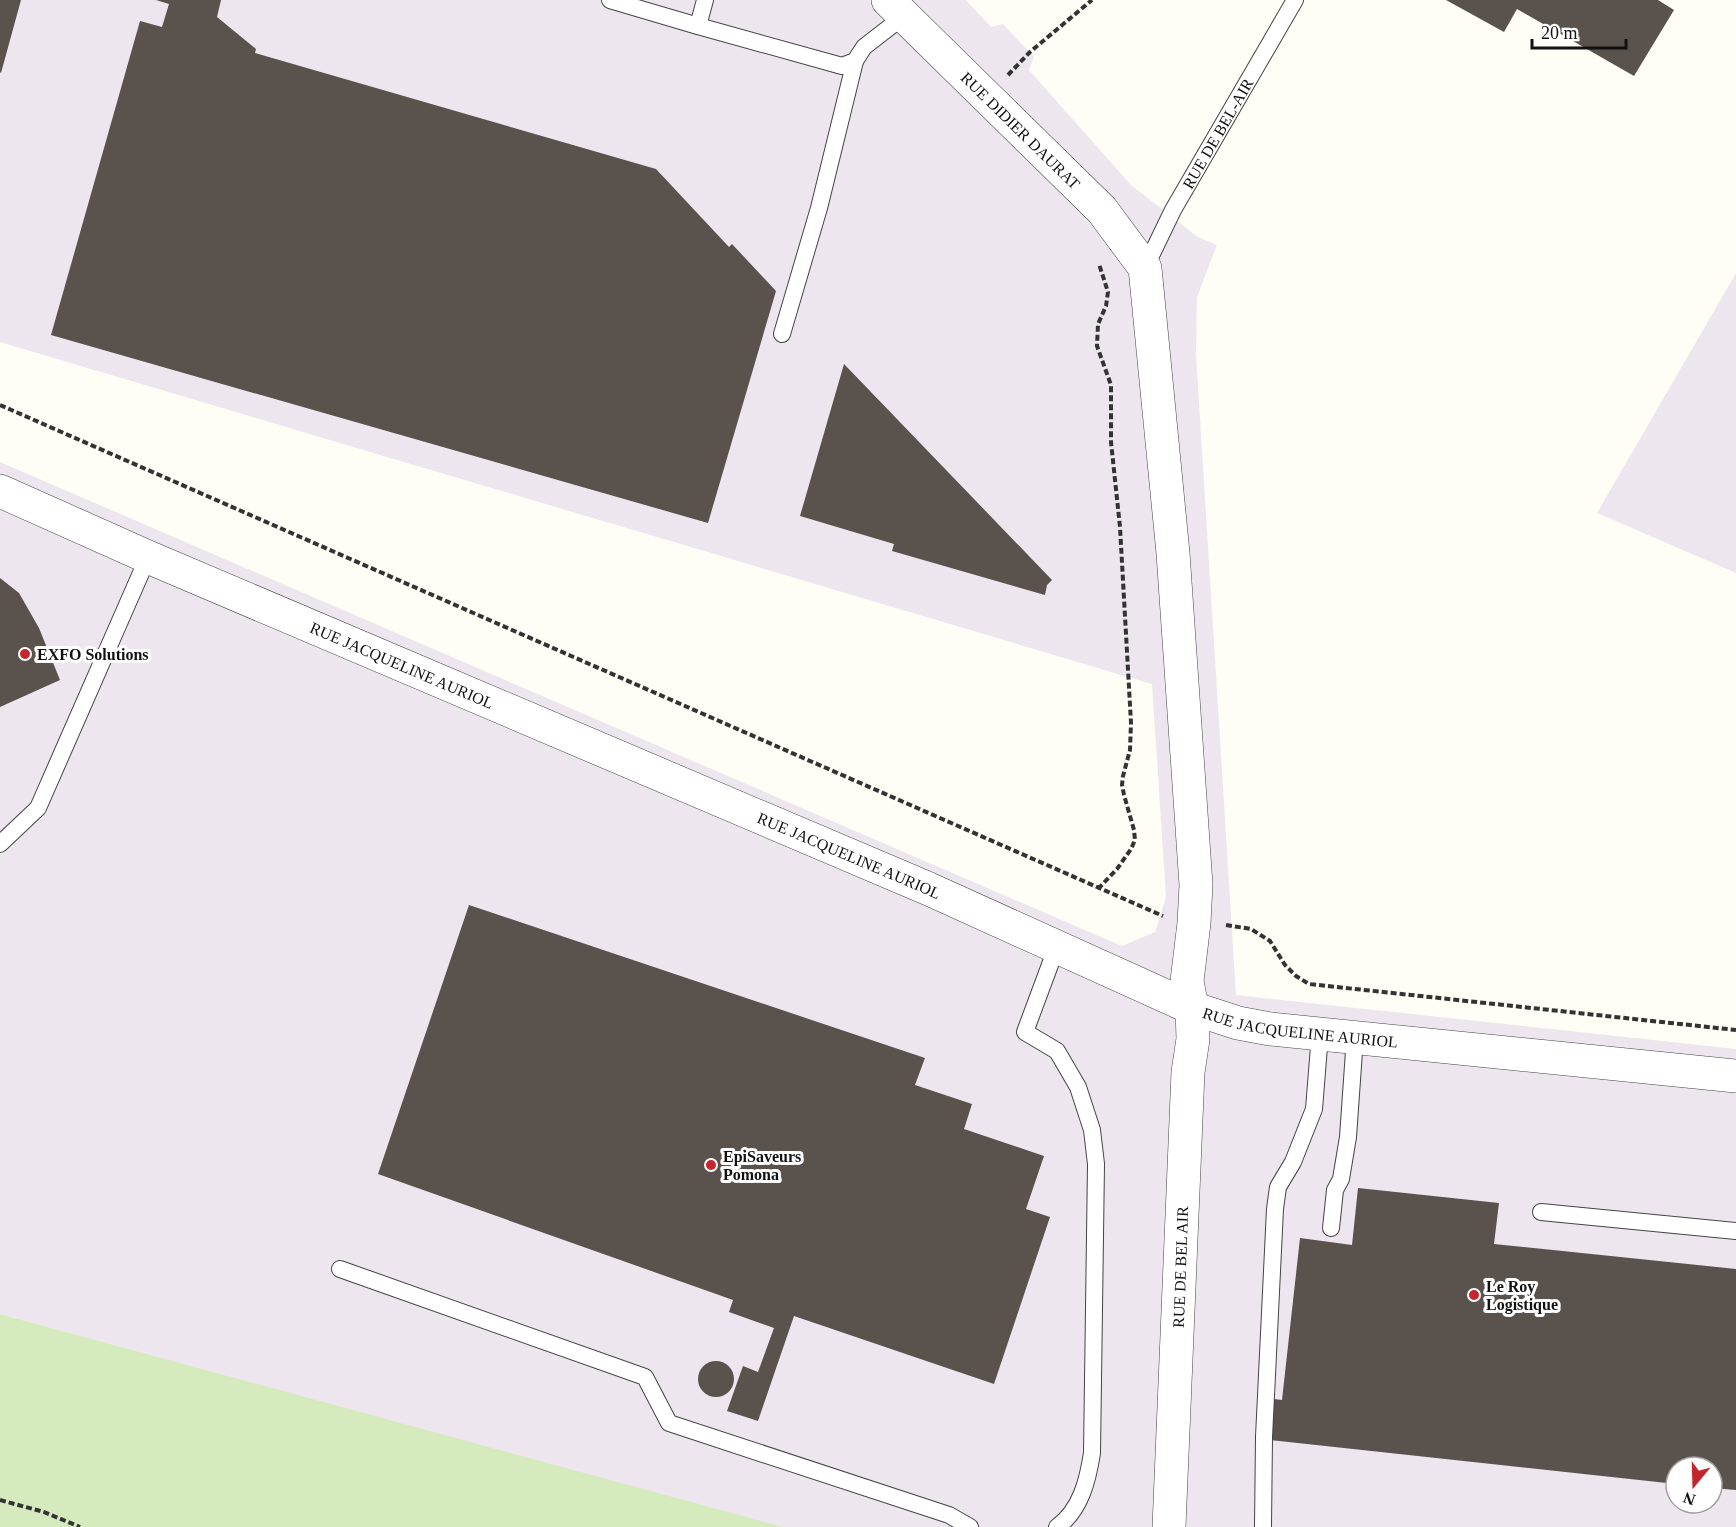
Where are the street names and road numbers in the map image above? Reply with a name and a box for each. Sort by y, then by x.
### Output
street label: RUE DIDIER DAURAT [958,69,1083,193]
street label: RUE DE BEL-AIR [1179,75,1257,192]
street label: RUE JACQUELINE AURIOL [308,619,496,712]
street label: RUE JACQUELINE AURIOL [755,809,943,902]
street label: RUE JACQUELINE AURIOL [1201,1004,1399,1051]
street label: RUE DE BEL AIR [1170,1206,1191,1328]

